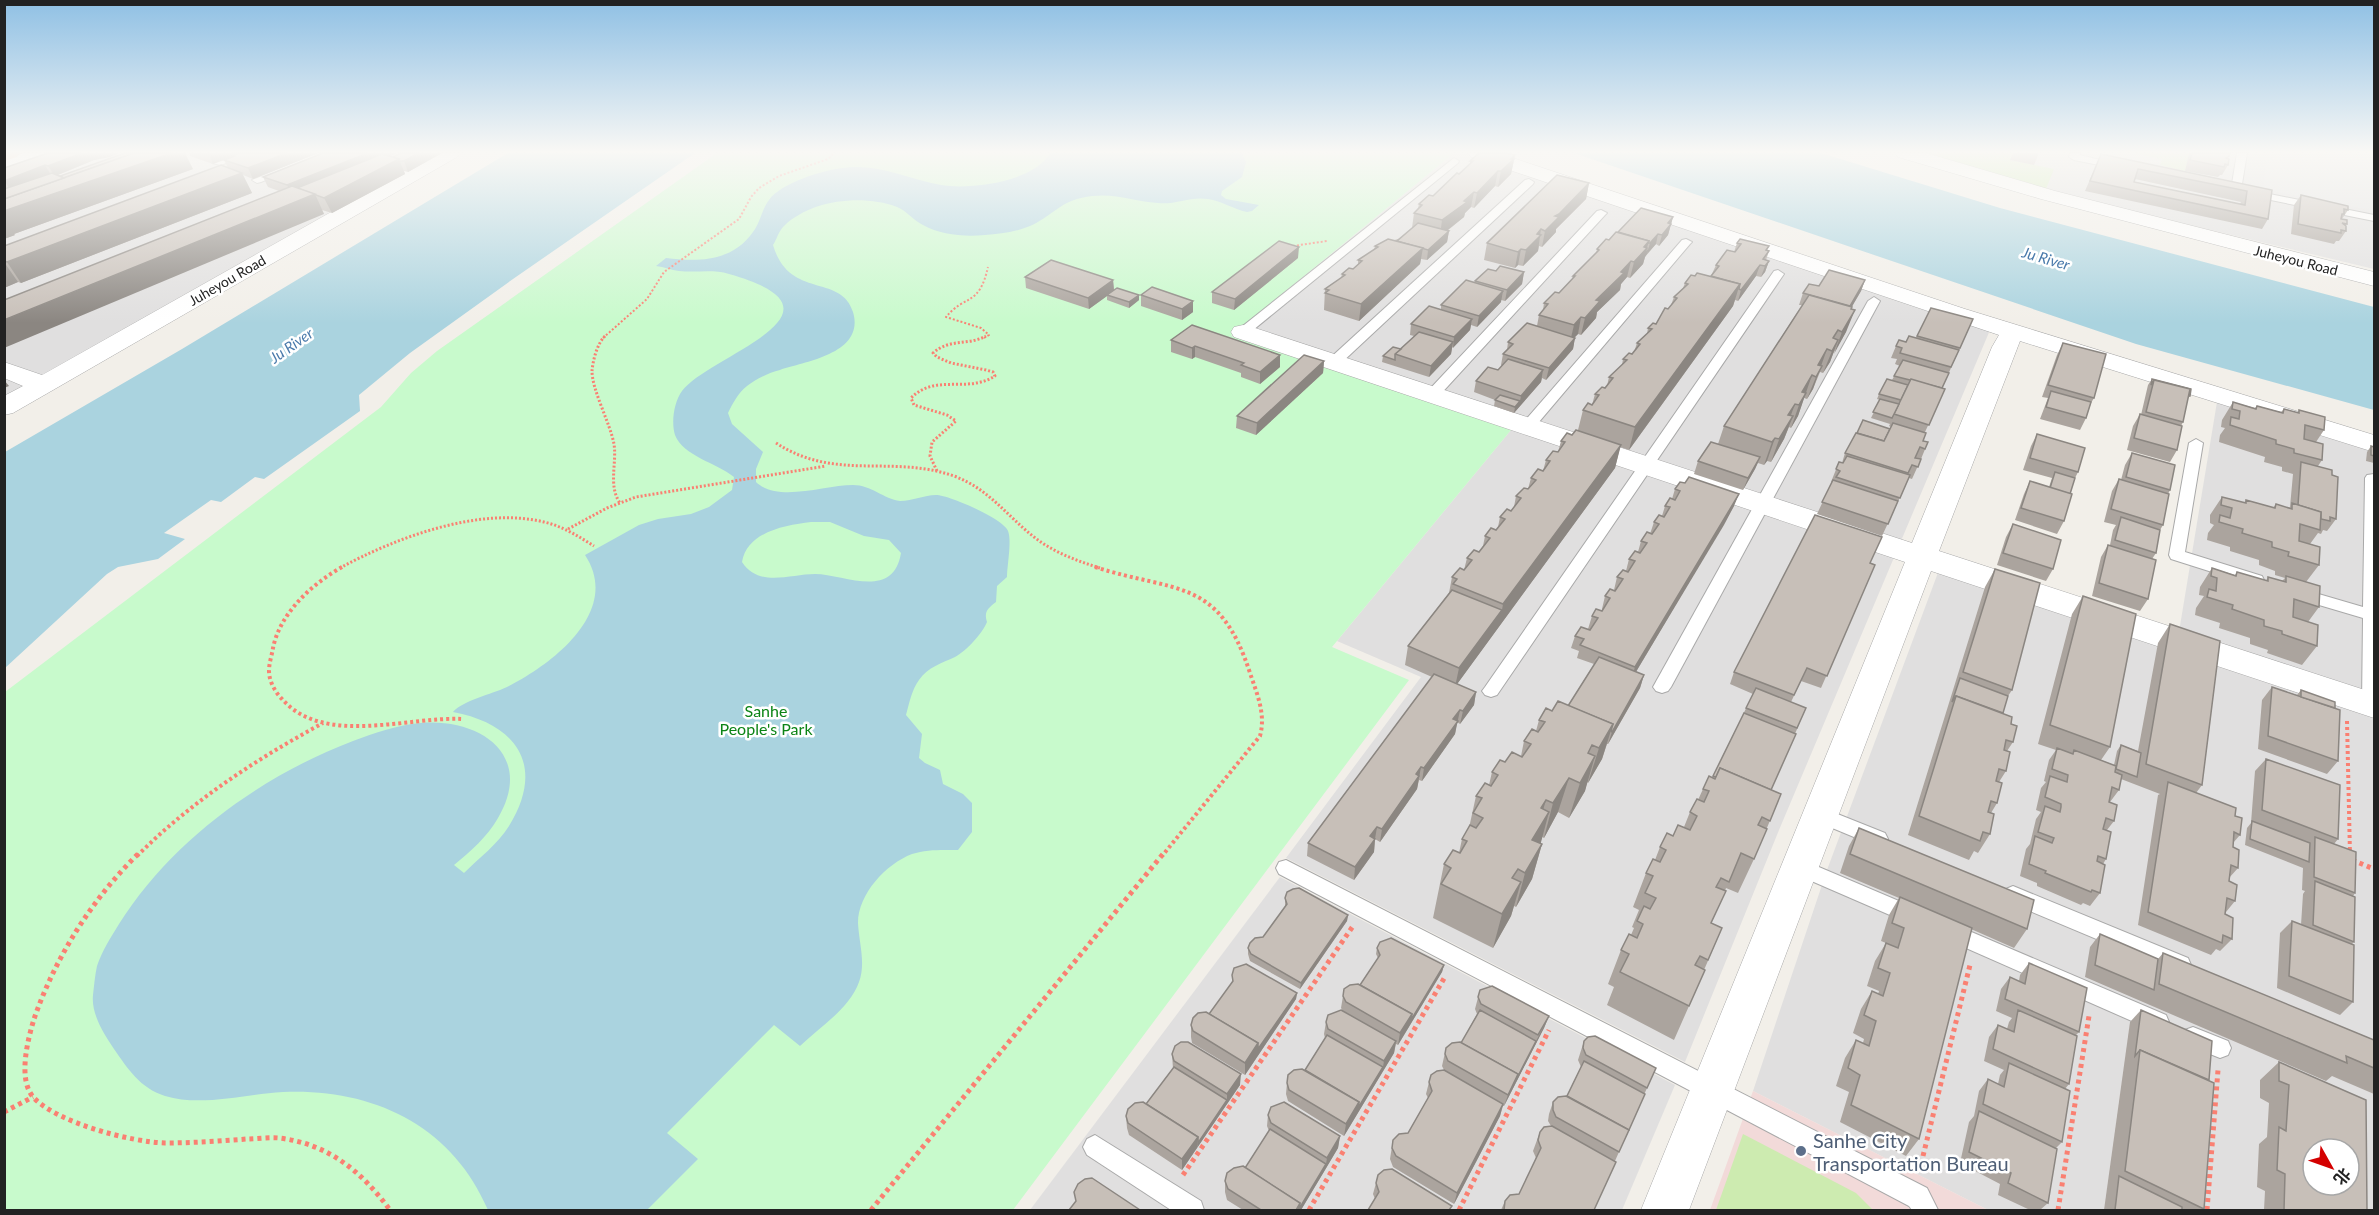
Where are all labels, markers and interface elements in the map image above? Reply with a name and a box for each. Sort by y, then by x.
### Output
street label: Juheyou Road [2252,241,2340,279]
water label: Ju River [2019,242,2073,274]
street label: Juheyou Road [186,251,268,309]
water label: Ju River [265,323,317,367]
park label: Sanhe People's Park [719,701,813,738]
place label: Sanhe City Transportation Bureau [1813,1128,2009,1175]
north arrow [2301,1137,2361,1197]
marker: Sanhe City Transportation Bureau [1794,1144,1808,1158]
text: 北 [2330,1165,2355,1189]

